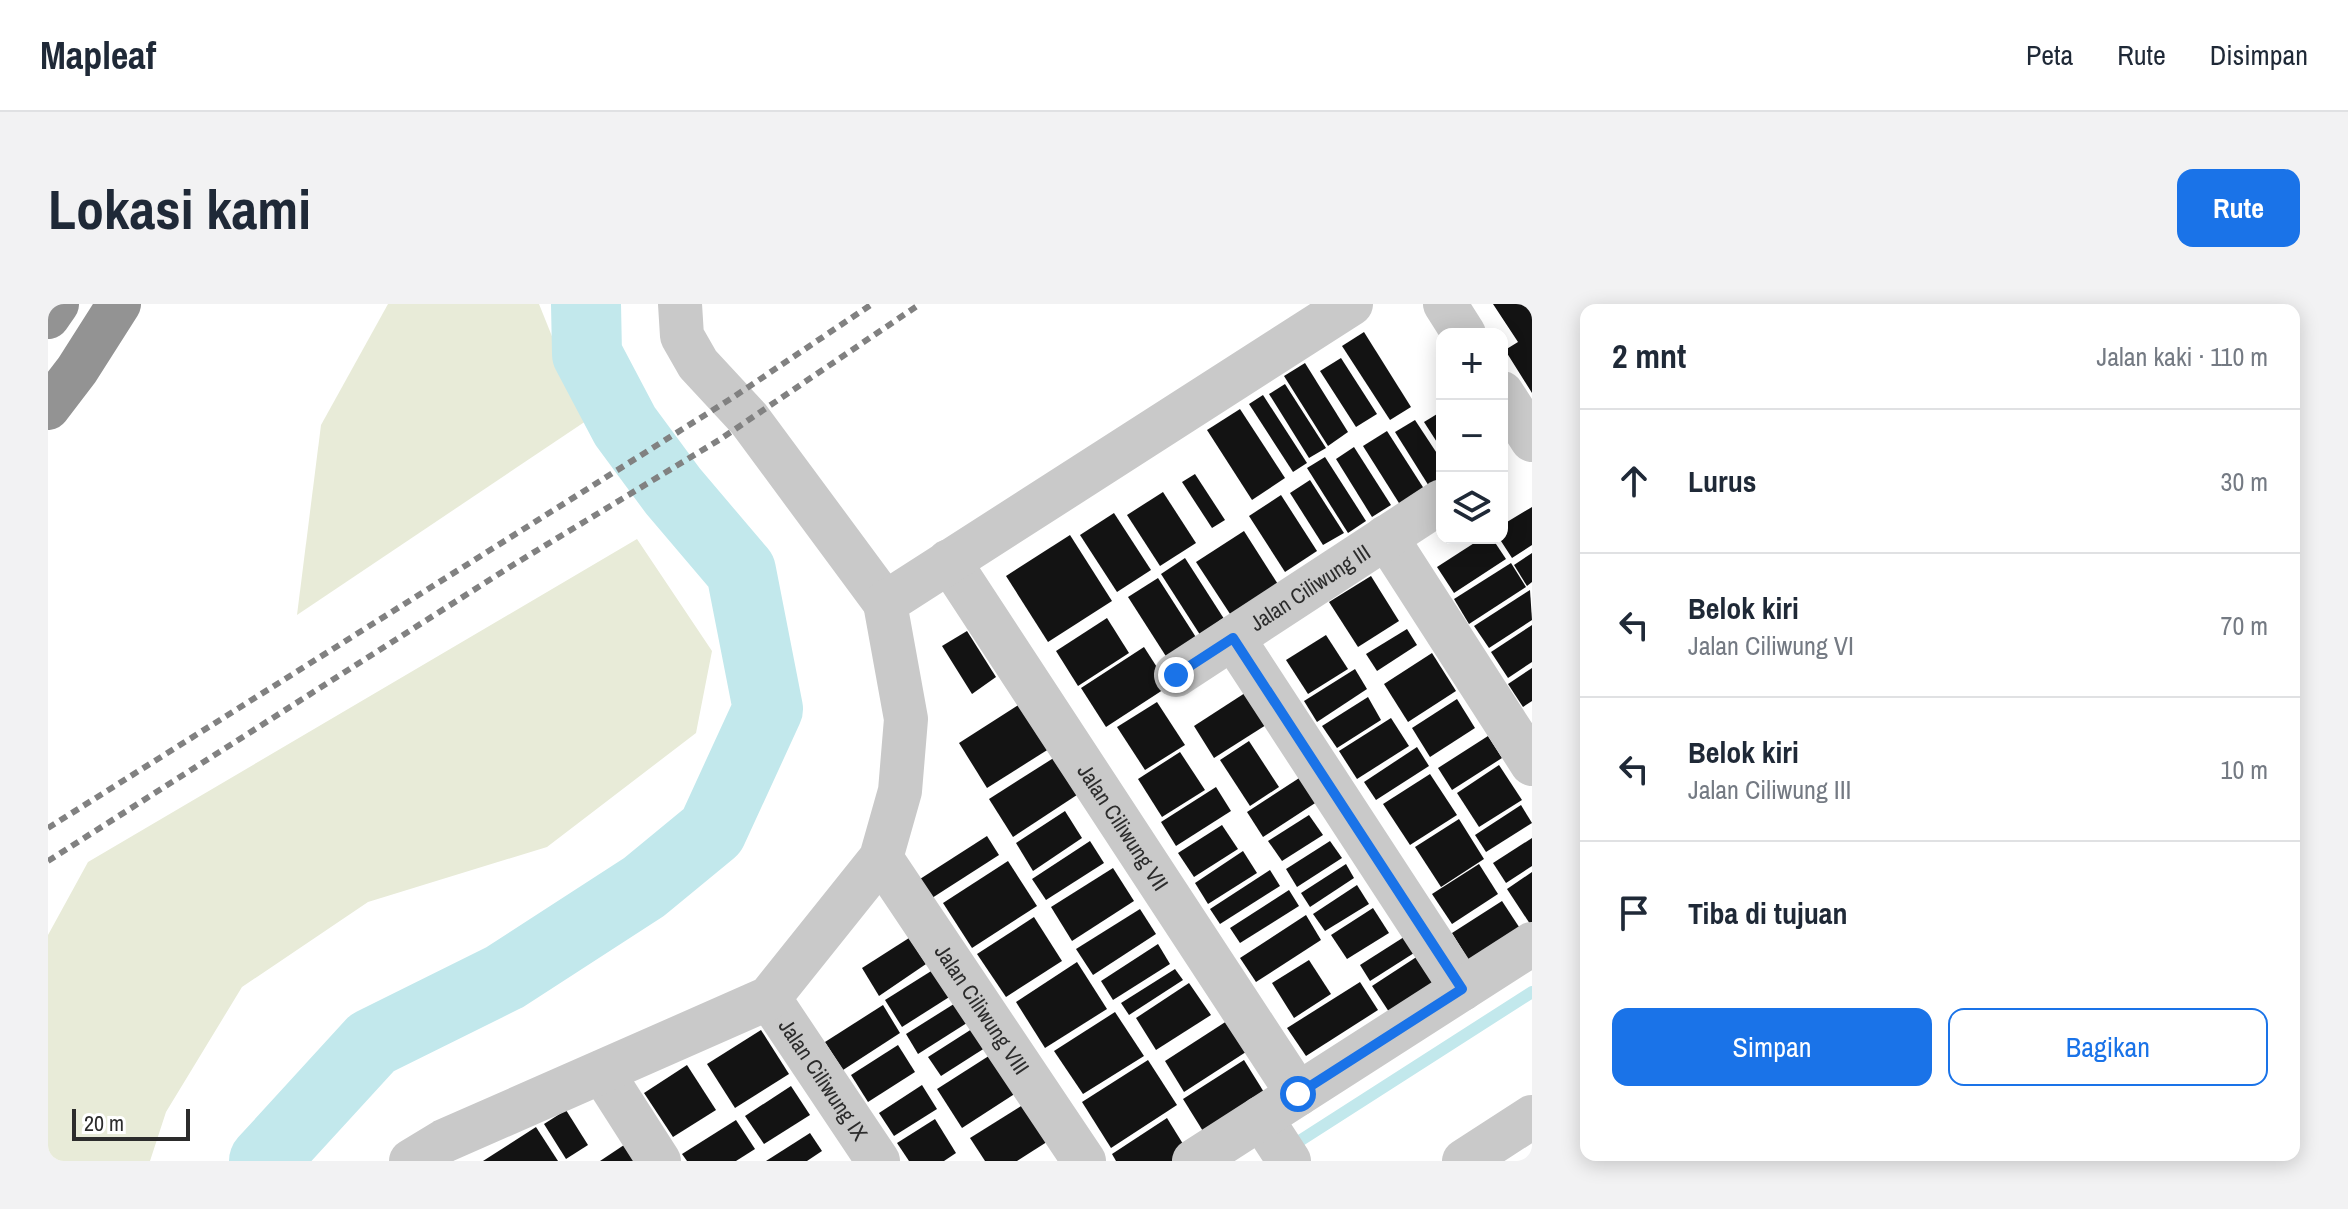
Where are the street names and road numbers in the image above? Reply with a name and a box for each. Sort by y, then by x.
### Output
street label: Jalan Ciliwung III [1244,537,1376,638]
street label: Jalan Ciliwung VII [1071,758,1176,896]
street label: Jalan Ciliwung VIII [928,938,1037,1080]
street label: Jalan Ciliwung IX [772,1013,875,1146]

